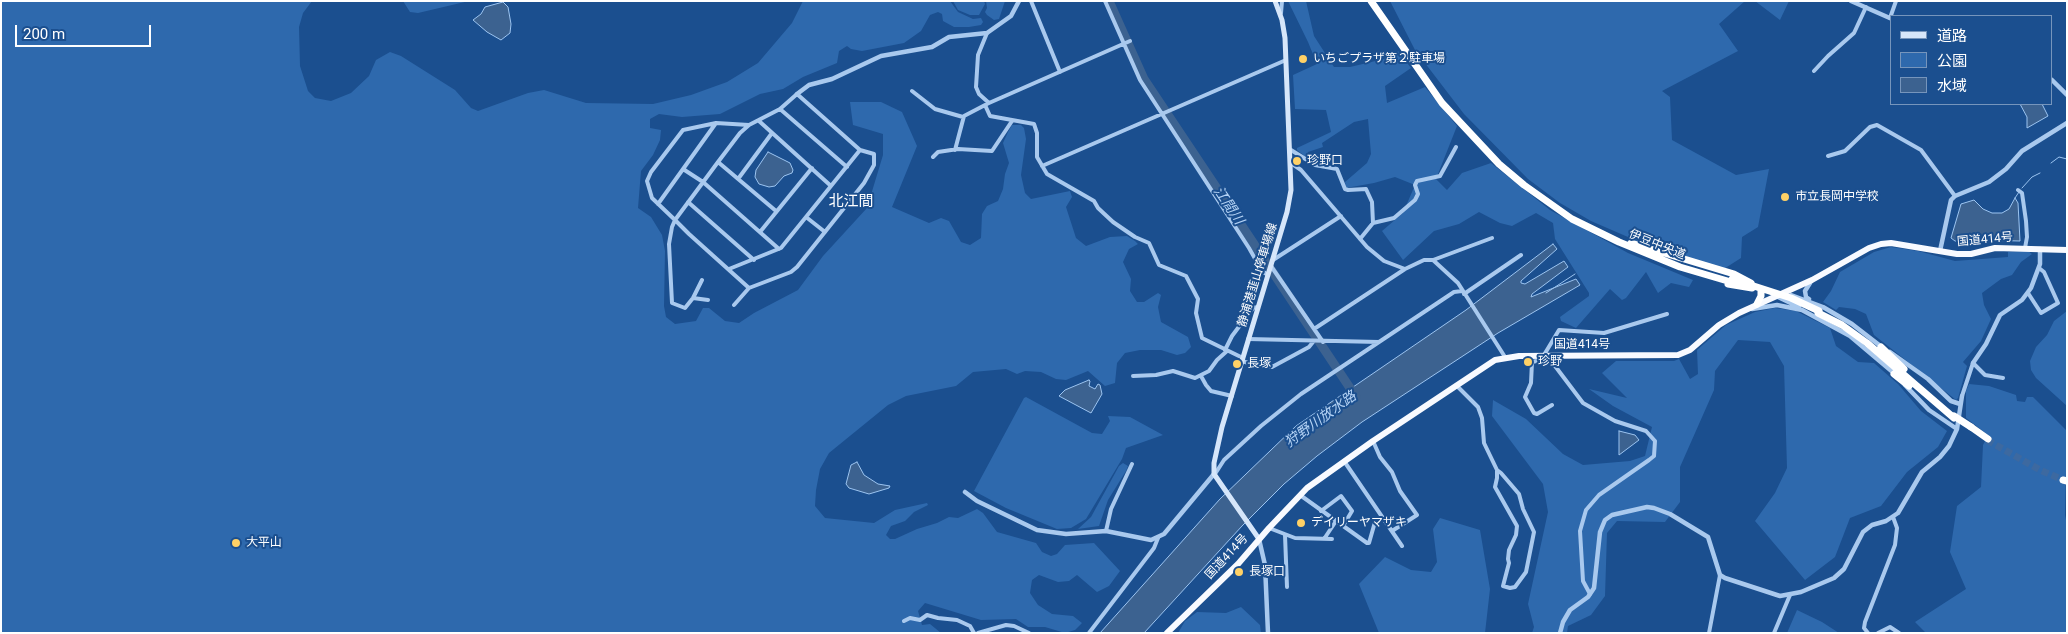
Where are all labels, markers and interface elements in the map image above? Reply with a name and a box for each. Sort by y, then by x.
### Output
scale bar [18,15,154,47]
legend [1890,15,2053,105]
text: 200 m [23,25,65,43]
text: 道路 [1937,27,1967,45]
place label: いちごプラザ第２駐車場 [1313,52,1445,66]
text: 公園 [1937,52,1967,70]
marker: いちごプラザ第２駐車場 [1297,53,1309,65]
text: 水域 [1937,77,1967,95]
place label: 珍野口 [1307,154,1343,168]
marker: 珍野口 [1291,155,1303,167]
water label: 江間川 [1209,184,1247,228]
place label: 市立長岡中学校 [1795,190,1879,204]
marker: 市立長岡中学校 [1779,191,1791,203]
district label: 北江間 [829,193,873,211]
street label: 静浦港韮山停車場線 [1235,221,1281,329]
street label: 伊豆中央道 [1626,227,1688,263]
street label: 国道414号 [1956,230,2014,250]
street label: 国道414号 [1554,338,1610,352]
place label: 珍野 [1538,355,1562,369]
marker: 珍野 [1522,356,1534,368]
place label: 長塚 [1247,357,1271,371]
marker: 長塚 [1231,358,1243,370]
water label: 狩野川放水路 [1282,389,1360,451]
place label: デイリーヤマザキ [1311,516,1407,530]
marker: デイリーヤマザキ [1295,517,1307,529]
street label: 国道414号 [1203,532,1251,582]
place label: 大平山 [246,536,282,550]
marker: 大平山 [230,537,242,549]
place label: 長塚口 [1249,565,1285,579]
marker: 長塚口 [1233,566,1245,578]

